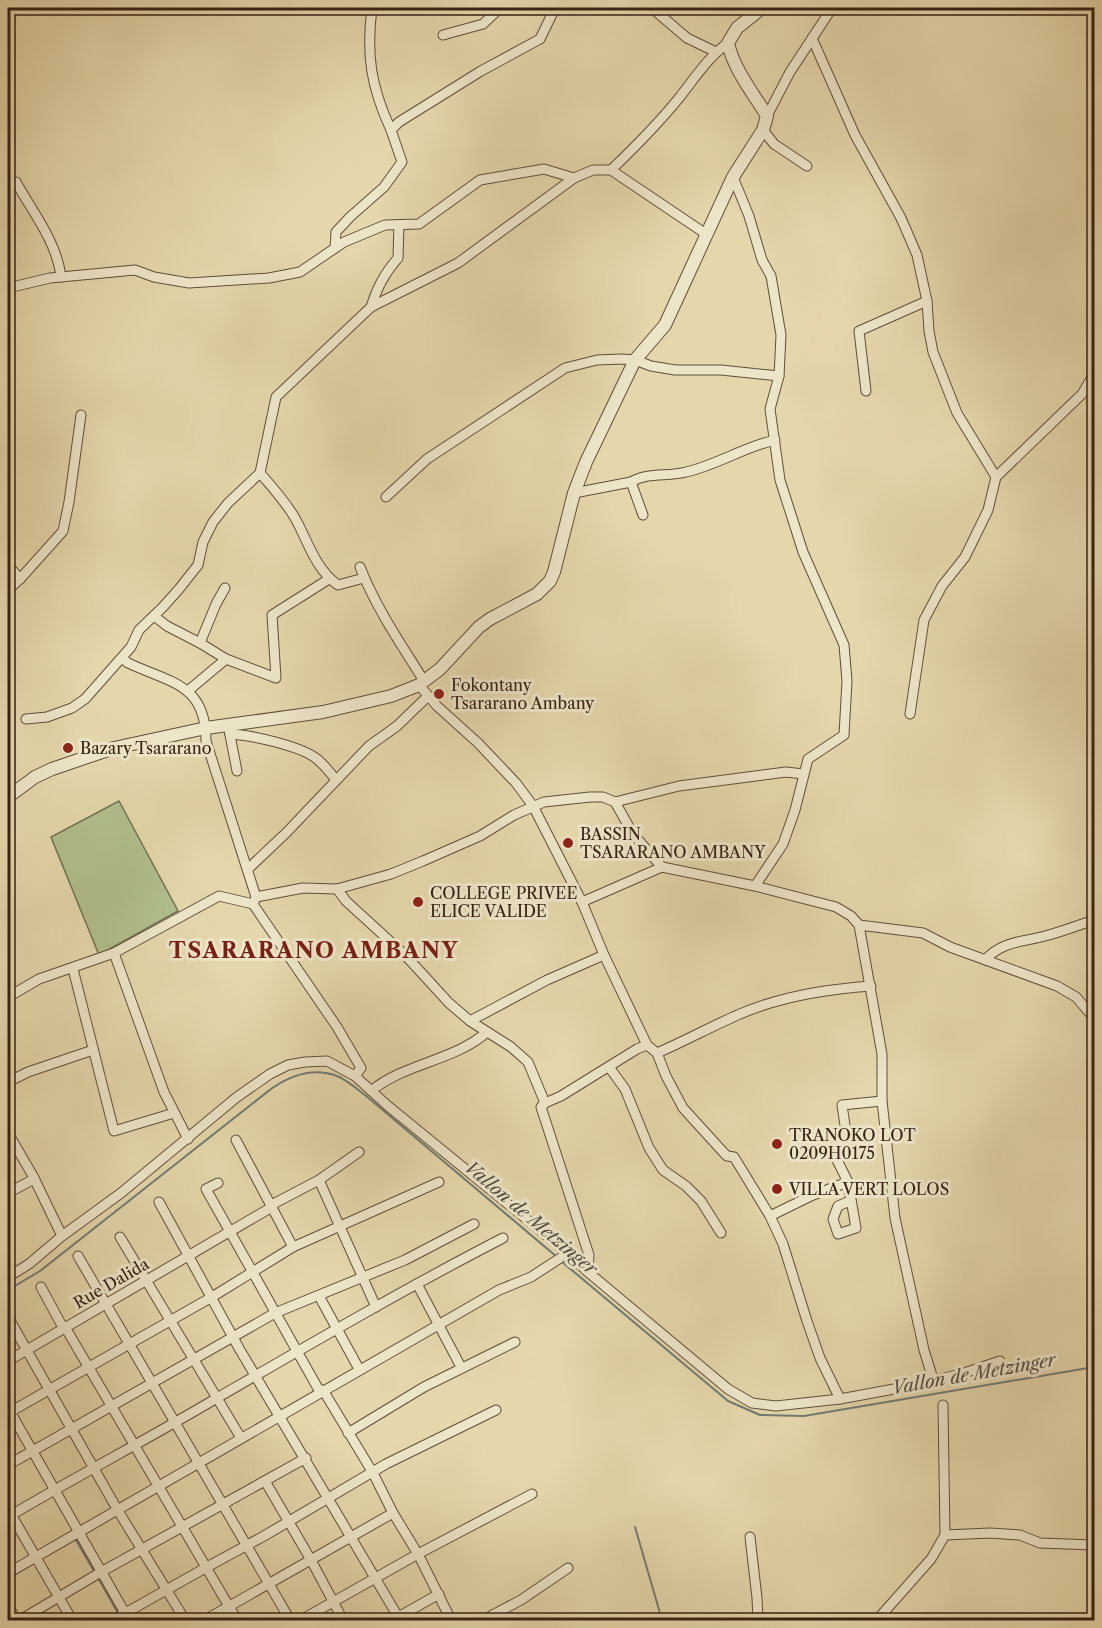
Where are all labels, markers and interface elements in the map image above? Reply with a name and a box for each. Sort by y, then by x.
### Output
place label: Fokontany Tsararano Ambany [451,675,595,713]
marker: Fokontany Tsararano Ambany [432,687,446,701]
place label: Bazary Tsararano [80,738,212,758]
marker: Bazary Tsararano [61,741,75,755]
place label: BASSIN TSARARANO AMBANY [580,824,766,862]
marker: BASSIN TSARARANO AMBANY [561,836,575,850]
place label: COLLEGE PRIVEE ELICE VALIDE [430,883,577,921]
marker: COLLEGE PRIVEE ELICE VALIDE [411,895,425,909]
district label: TSARARANO AMBANY [169,937,459,964]
place label: TRANOKO LOT 0209H0175 [789,1125,916,1163]
marker: TRANOKO LOT 0209H0175 [770,1137,784,1151]
water label: Vallon de Metzinger [460,1156,603,1281]
place label: VILLA VERT LOLOS [788,1179,949,1199]
marker: VILLA VERT LOLOS [770,1182,784,1196]
street label: Rue Dalida [70,1253,153,1313]
water label: Vallon de Metzinger [890,1348,1059,1399]

